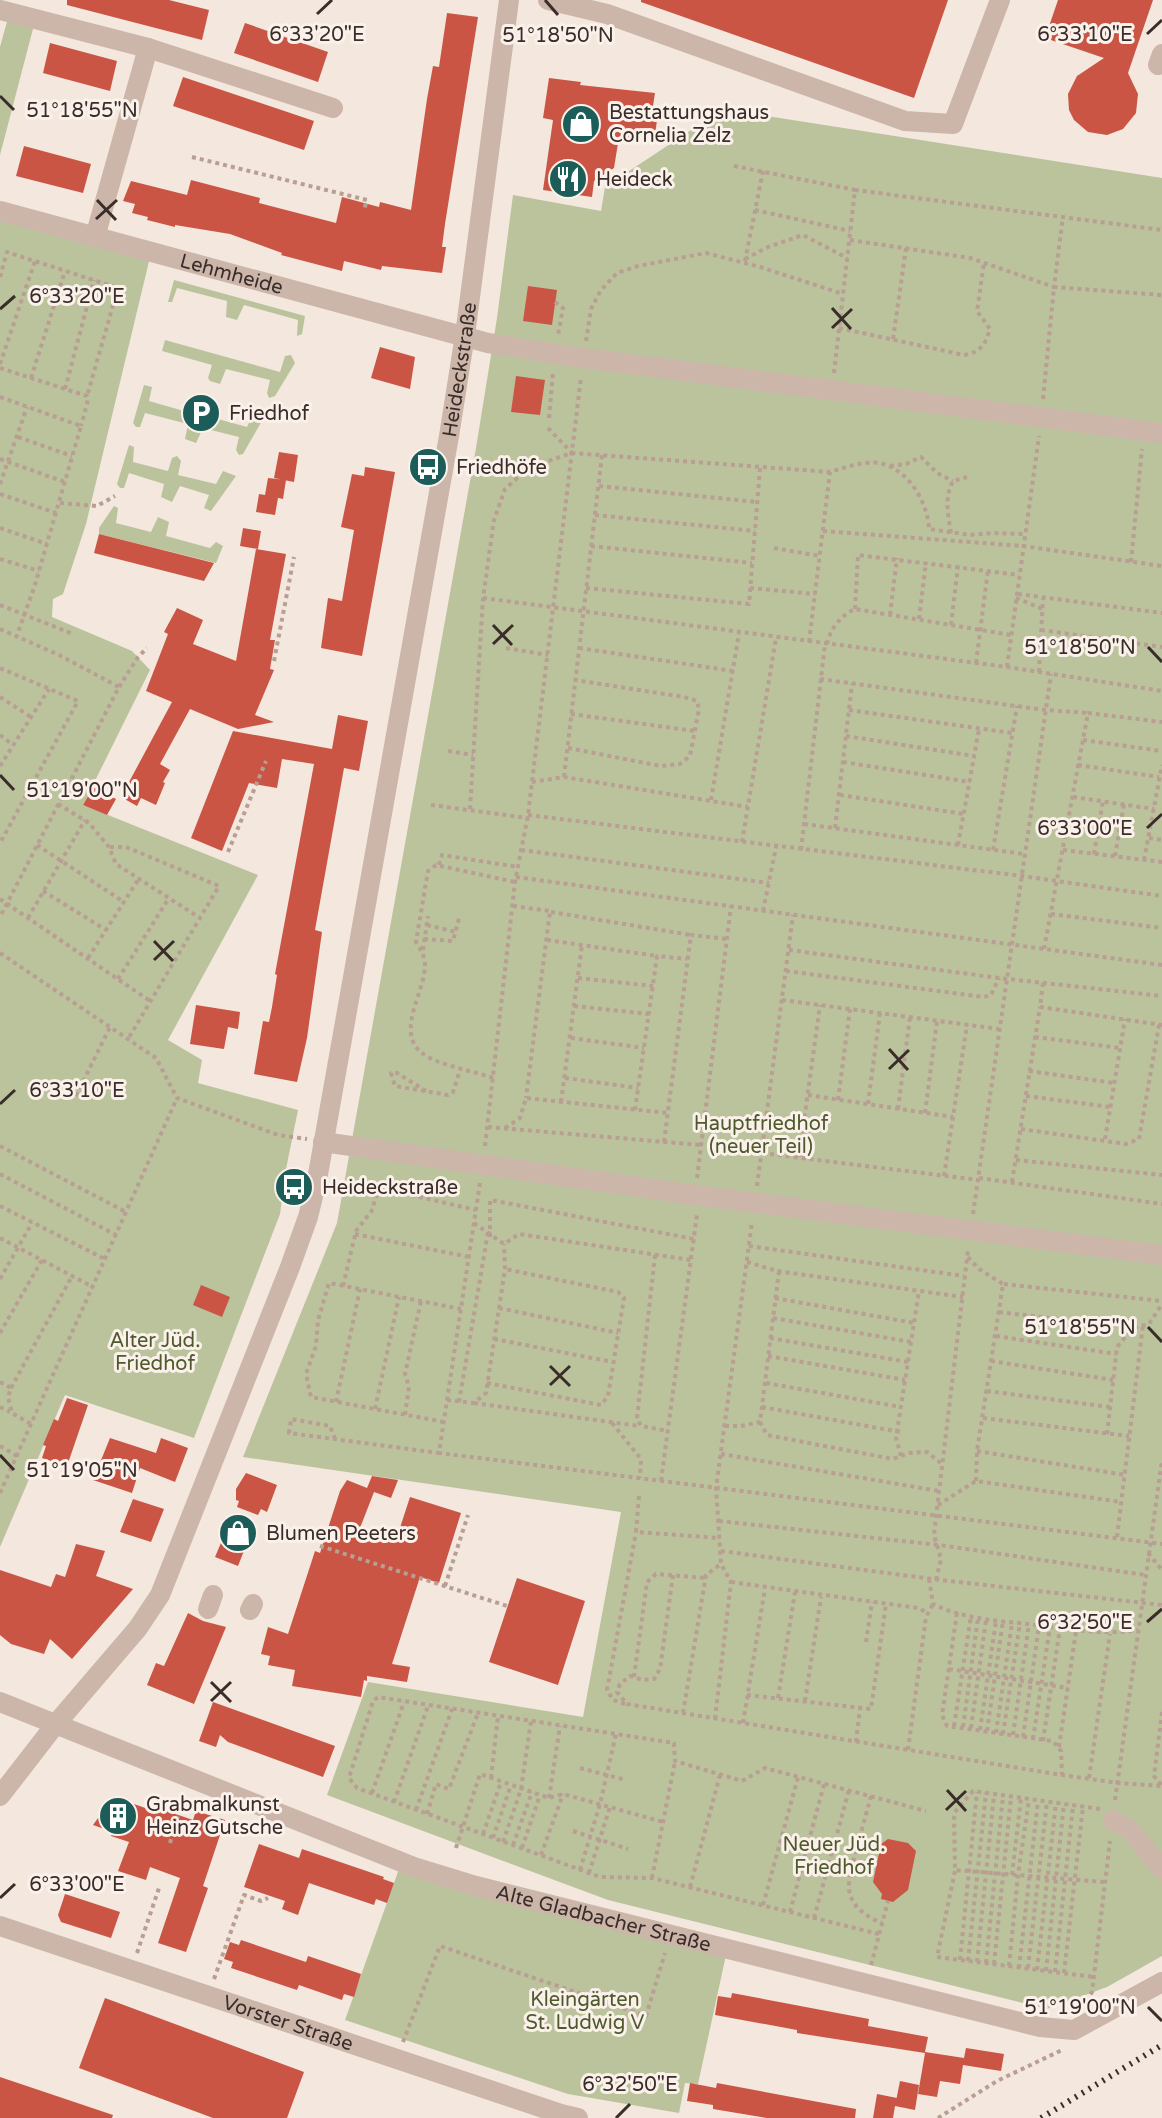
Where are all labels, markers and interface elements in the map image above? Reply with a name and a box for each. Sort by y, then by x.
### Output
text: 6°33'20"E [269,23,365,47]
text: 6°33'10"E [1037,23,1133,47]
text: 51°18'50"N [502,24,614,48]
text: 51°18'55"N [26,99,138,123]
place label: Bestattungshaus Cornelia Zelz [609,101,769,148]
shop icon: Bestattungshaus Cornelia Zelz [560,103,602,145]
restaurant icon: Heideck [547,158,589,200]
place label: Heideck [596,168,673,192]
street label: Lehmheide [177,249,286,300]
text: 6°33'20"E [29,285,125,309]
street label: Heideckstraße [438,301,482,439]
parking icon: Friedhof [180,392,222,434]
place label: Friedhof [229,402,309,426]
bus stop icon: Friedhöfe [407,446,449,488]
place label: Friedhöfe [456,456,547,480]
text: 51°18'50"N [1024,636,1136,660]
text: 51°19'00"N [26,779,138,803]
text: 6°33'00"E [1037,817,1133,841]
text: 6°33'10"E [29,1079,125,1103]
park label: Hauptfriedhof (neuer Teil) [694,1112,829,1159]
bus stop icon: Heideckstraße [273,1166,315,1208]
place label: Heideckstraße [322,1176,458,1200]
text: 51°18'55"N [1024,1316,1136,1340]
park label: Alter Jüd. Friedhof [110,1329,200,1376]
text: 51°19'05"N [26,1459,138,1483]
shop icon: Blumen Peeters [217,1512,259,1554]
place label: Blumen Peeters [266,1522,416,1546]
text: 6°32'50"E [1037,1611,1133,1635]
place label: Grabmalkunst Heinz Gutsche [146,1793,283,1840]
building icon: Grabmalkunst Heinz Gutsche [97,1795,139,1837]
park label: Neuer Jüd. Friedhof [783,1833,885,1880]
text: 6°33'00"E [29,1873,125,1897]
street label: Alte Gladbacher Straße [493,1880,713,1957]
park label: Kleingärten St. Ludwig V [526,1988,644,2035]
street label: Vorster Straße [220,1991,356,2056]
text: 51°19'00"N [1024,1996,1136,2020]
text: 6°32'50"E [582,2073,678,2097]

